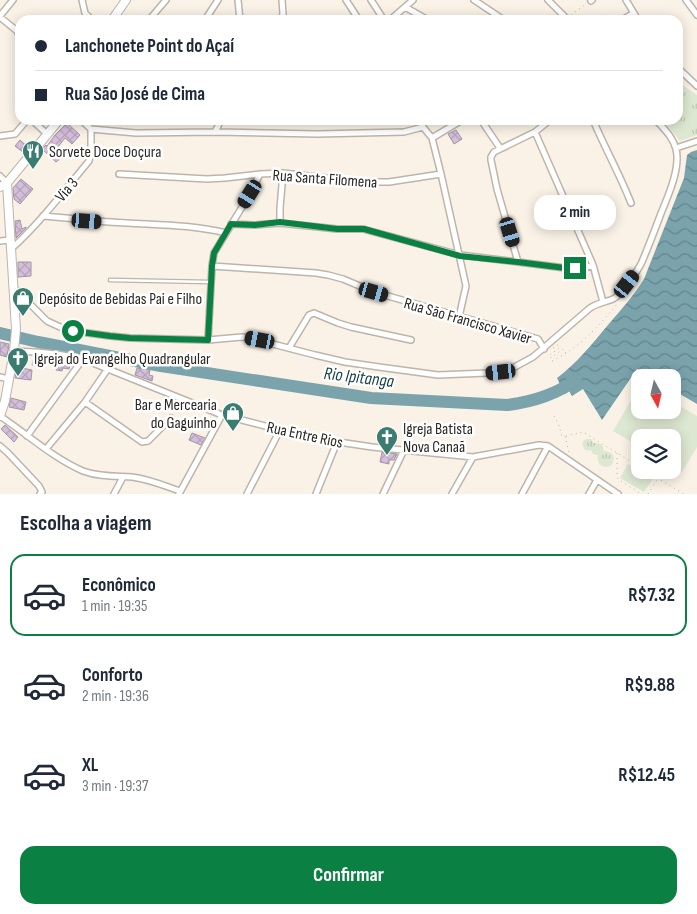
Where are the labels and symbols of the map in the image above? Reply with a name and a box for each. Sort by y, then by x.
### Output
restaurant icon: Sorvete Doce Doçura [21,139,45,170]
place label: Sorvete Doce Doçura [49,143,161,162]
street label: Rua Santa Filomena [272,166,378,193]
street label: Via 3 [52,174,83,206]
car [235,177,264,211]
callout: 2 min [534,196,616,230]
car [71,212,102,230]
car [498,215,521,249]
route end [564,257,586,279]
car [611,268,642,300]
car [357,281,390,303]
shop icon: Depósito de Bebidas Pai e Filho [11,286,35,317]
place label: Depósito de Bebidas Pai e Filho [39,290,202,309]
street label: Rua São Francisco Xavier [402,294,534,349]
route start [62,320,84,342]
car [243,330,276,350]
church icon: Igreja do Evangelho Quadrangular [6,346,30,377]
place label: Igreja do Evangelho Quadrangular [34,350,211,369]
water label: Rio Ipitanga [323,363,396,392]
car [485,363,516,381]
north arrow [631,369,681,419]
place label: Bar e Mercearia do Gaguinho [135,396,217,433]
shop icon: Bar e Mercearia do Gaguinho [221,401,245,432]
street label: Rua Entre Rios [265,418,345,453]
place label: Igreja Batista Nova Canaã [403,420,473,457]
church icon: Igreja Batista Nova Canaã [375,425,399,456]

